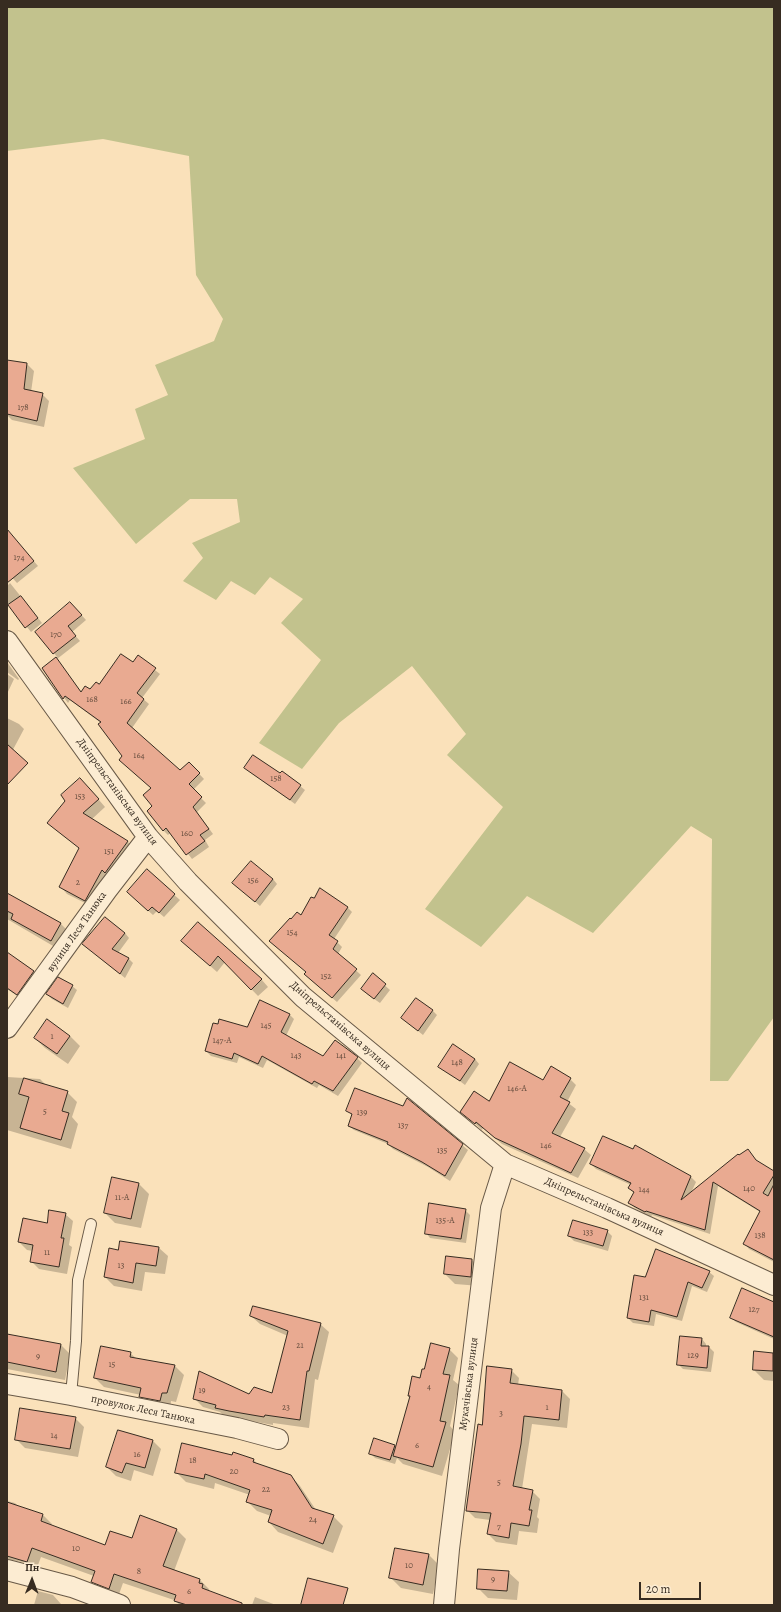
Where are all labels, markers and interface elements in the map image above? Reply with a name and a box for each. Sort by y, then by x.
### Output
house number: 178 [17,403,29,413]
house number: 174 [14,553,24,563]
house number: 170 [50,630,62,640]
house number: 168 [86,695,98,705]
house number: 166 [120,697,132,707]
street label: Дніпрельстанівська вулиця [74,736,160,848]
house number: 164 [133,751,145,761]
house number: 158 [270,774,282,784]
house number: 153 [75,792,85,802]
house number: 160 [181,829,193,839]
house number: 151 [104,847,114,857]
house number: 156 [247,876,259,886]
house number: 2 [76,878,80,888]
street label: вулиця Леся Танюка [44,889,110,975]
house number: 154 [286,928,298,938]
house number: 152 [320,972,332,982]
street label: Дніпрельстанівська вулиця [287,979,393,1073]
house number: 145 [260,1021,272,1031]
house number: 1 [50,1032,54,1042]
house number: 147-А [212,1036,232,1046]
house number: 143 [291,1051,301,1061]
house number: 141 [336,1051,346,1061]
house number: 148 [451,1058,463,1068]
house number: 146-А [507,1084,527,1094]
house number: 5 [43,1107,47,1117]
house number: 139 [357,1108,367,1118]
house number: 137 [398,1121,408,1131]
house number: 146 [540,1141,552,1151]
house number: 135 [437,1146,447,1156]
street label: Дніпрельстанівська вулиця [542,1175,666,1239]
house number: 140 [743,1184,755,1194]
house number: 144 [638,1185,650,1195]
house number: 11-А [115,1193,129,1203]
house number: 135-А [436,1216,454,1226]
house number: 133 [583,1228,593,1238]
house number: 138 [754,1231,766,1241]
house number: 11 [44,1248,50,1258]
house number: 13 [118,1261,124,1271]
house number: 131 [639,1293,649,1303]
house number: 127 [748,1305,760,1315]
street label: Мукачівська вулиця [457,1336,481,1432]
house number: 21 [296,1341,304,1351]
house number: 129 [687,1351,699,1361]
house number: 9 [36,1352,40,1362]
house number: 15 [109,1360,115,1370]
house number: 4 [427,1382,431,1392]
house number: 19 [198,1386,206,1396]
street label: провулок Леся Танюка [90,1392,196,1428]
house number: 23 [282,1403,290,1413]
house number: 1 [545,1403,549,1413]
house number: 3 [499,1409,503,1419]
house number: 14 [50,1431,58,1441]
house number: 6 [415,1441,419,1451]
house number: 16 [133,1450,141,1460]
house number: 18 [189,1456,197,1466]
house number: 20 [229,1467,239,1477]
house number: 5 [497,1478,501,1488]
house number: 22 [262,1485,270,1495]
house number: 24 [309,1515,317,1525]
house number: 7 [497,1522,501,1532]
house number: 10 [72,1544,80,1554]
north arrow [12,1560,52,1600]
text: Пн [25,1560,40,1575]
house number: 10 [405,1561,413,1571]
house number: 8 [137,1567,141,1577]
scale bar [641,1574,703,1600]
house number: 9 [491,1575,495,1585]
text: 20 m [646,1581,670,1597]
house number: 6 [187,1587,191,1597]

